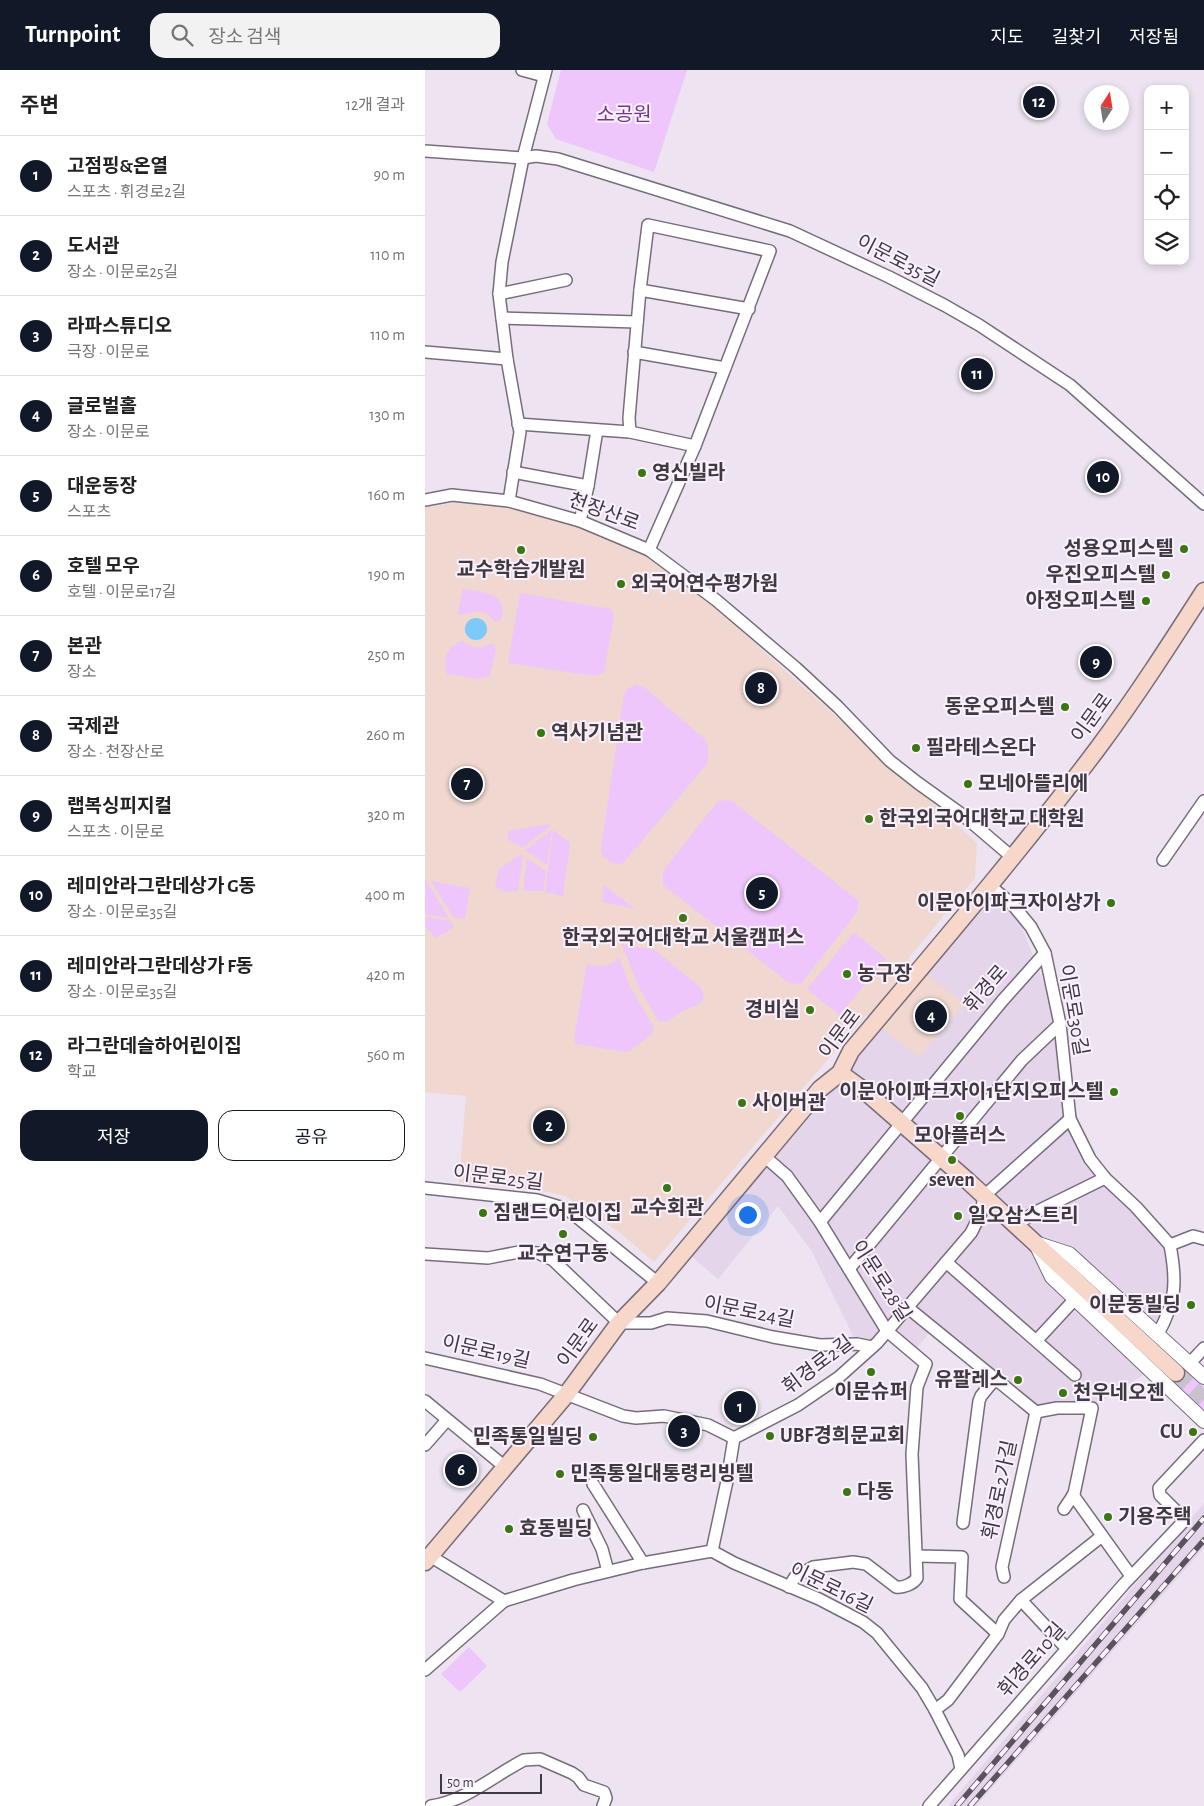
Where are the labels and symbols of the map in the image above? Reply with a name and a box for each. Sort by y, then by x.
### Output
pin: 12 [1023,83,1055,121]
north arrow [1084,85,1129,130]
park label: 소공원 [596,104,652,125]
street label: 이문로35길 [853,231,943,290]
pin: 11 [961,355,993,393]
pin: 10 [1087,458,1119,496]
place label: 영신빌라 [652,462,726,483]
marker: 영신빌라 [636,467,648,479]
street label: 천장산로 [566,489,642,534]
place label: 성용오피스텔 [1064,538,1174,559]
marker: 성용오피스텔 [1178,543,1190,555]
marker: 교수학습개발원 [515,544,527,556]
place label: 교수학습개발원 [457,559,585,580]
place label: 우진오피스텔 [1046,564,1156,585]
marker: 우진오피스텔 [1160,569,1172,581]
place label: 외국어연수평가원 [631,573,778,594]
marker: 외국어연수평가원 [615,578,627,590]
place label: 아정오피스텔 [1026,590,1136,611]
marker: 아정오피스텔 [1140,595,1152,607]
pin: 9 [1080,643,1112,681]
pin: 8 [745,669,777,707]
street label: 이문로 [1067,689,1116,746]
place label: 동운오피스텔 [945,696,1055,717]
marker: 동운오피스텔 [1059,701,1071,713]
place label: 역사기념관 [551,722,644,743]
marker: 역사기념관 [535,727,547,739]
place label: 필라테스온다 [926,737,1036,758]
marker: 필라테스온다 [910,742,922,754]
pin: 7 [451,765,483,803]
place label: 모네아뜰리에 [978,773,1088,794]
marker: 모네아뜰리에 [962,778,974,790]
place label: 한국외국어대학교 대학원 [879,808,1084,829]
marker: 한국외국어대학교 대학원 [863,813,875,825]
pin: 5 [746,874,778,912]
place label: 이문아이파크자이상가 [917,892,1101,913]
marker: 이문아이파크자이상가 [1105,897,1117,909]
marker: 한국외국어대학교 서울캠퍼스 [677,912,689,924]
place label: 한국외국어대학교 서울캠퍼스 [562,927,804,948]
street label: 휘경로 [960,961,1012,1016]
place label: 농구장 [857,963,912,984]
street label: 이문로30길 [1055,963,1092,1057]
marker: 농구장 [841,968,853,980]
pin: 4 [915,997,947,1035]
place label: 경비실 [745,999,800,1020]
marker: 경비실 [804,1004,816,1016]
street label: 이문로 [815,1005,865,1062]
place label: 이문아이파크자이1단지오피스텔 [839,1081,1104,1102]
marker: 이문아이파크자이1단지오피스텔 [1108,1086,1120,1098]
place label: 사이버관 [752,1092,826,1113]
marker: 사이버관 [736,1097,748,1109]
pin: 2 [533,1107,565,1145]
marker: 모아플러스 [954,1110,966,1122]
place label: 모아플러스 [914,1125,1006,1146]
marker: seven [946,1154,958,1166]
street label: 이문로25길 [452,1162,545,1193]
place label: seven [929,1170,975,1190]
marker: 교수회관 [661,1182,673,1194]
place label: 교수회관 [630,1197,704,1218]
place label: 짐랜드어린이집 [493,1202,622,1223]
your location [735,1202,761,1228]
place label: 일오삼스트리 [968,1205,1078,1226]
marker: 짐랜드어린이집 [477,1207,489,1219]
marker: 일오삼스트리 [952,1210,964,1222]
marker: 교수연구동 [557,1228,569,1240]
street label: 이문로28길 [848,1236,915,1325]
place label: 교수연구동 [517,1243,609,1264]
street label: 이문로24길 [702,1292,796,1331]
place label: 이문동빌딩 [1089,1294,1181,1315]
marker: 이문동빌딩 [1185,1299,1197,1311]
street label: 이문로 [553,1314,602,1371]
street label: 이문로19길 [440,1331,532,1372]
street label: 휘경로2길 [778,1331,857,1398]
marker: 이문슈퍼 [865,1366,877,1378]
place label: 유팔레스 [934,1369,1008,1390]
marker: 유팔레스 [1012,1374,1024,1386]
place label: 이문슈퍼 [834,1381,908,1402]
place label: 천우네오젠 [1073,1382,1165,1403]
marker: 천우네오젠 [1057,1387,1069,1399]
pin: 1 [724,1388,756,1426]
pin: 3 [668,1412,700,1450]
place label: CU [1160,1422,1183,1442]
place label: UBF경희문교회 [780,1425,905,1446]
place label: 민족통일빌딩 [473,1426,583,1447]
marker: CU [1187,1426,1199,1438]
marker: UBF경희문교회 [764,1430,776,1442]
marker: 민족통일빌딩 [587,1431,599,1443]
street label: 휘경로2가길 [979,1438,1020,1542]
pin: 6 [445,1451,477,1489]
place label: 민족통일대통령리빙텔 [570,1463,754,1484]
marker: 민족통일대통령리빙텔 [554,1468,566,1480]
place label: 다동 [857,1481,894,1502]
marker: 다동 [841,1486,853,1498]
place label: 기용주택 [1118,1506,1192,1527]
marker: 기용주택 [1102,1511,1114,1523]
place label: 효동빌딩 [519,1518,593,1539]
marker: 효동빌딩 [503,1523,515,1535]
street label: 이문로16길 [786,1558,876,1617]
street label: 휘경로10길 [994,1618,1069,1701]
scale bar [440,1771,543,1794]

